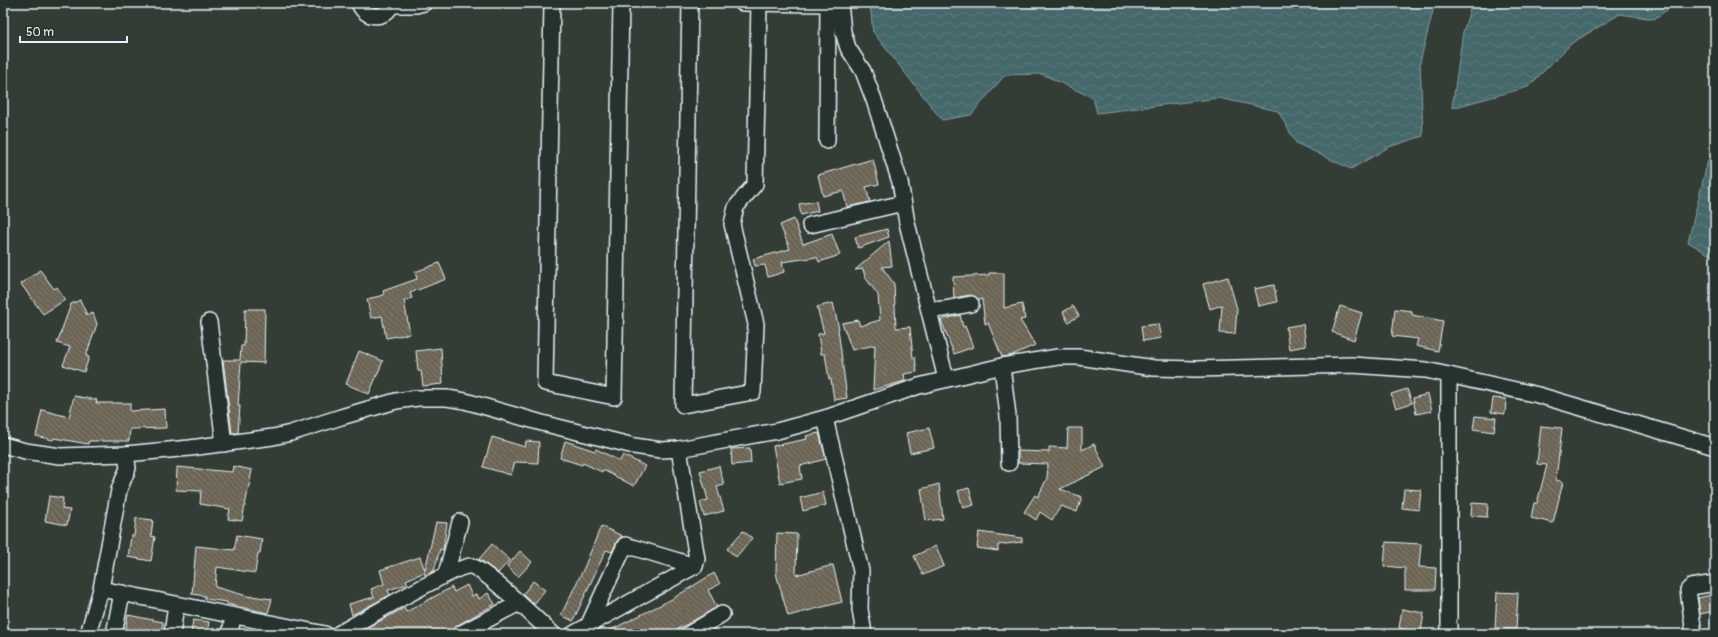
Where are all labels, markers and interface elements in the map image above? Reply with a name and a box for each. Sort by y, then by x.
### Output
scale bar [20,18,127,44]
text: 50 m [26,25,54,40]

